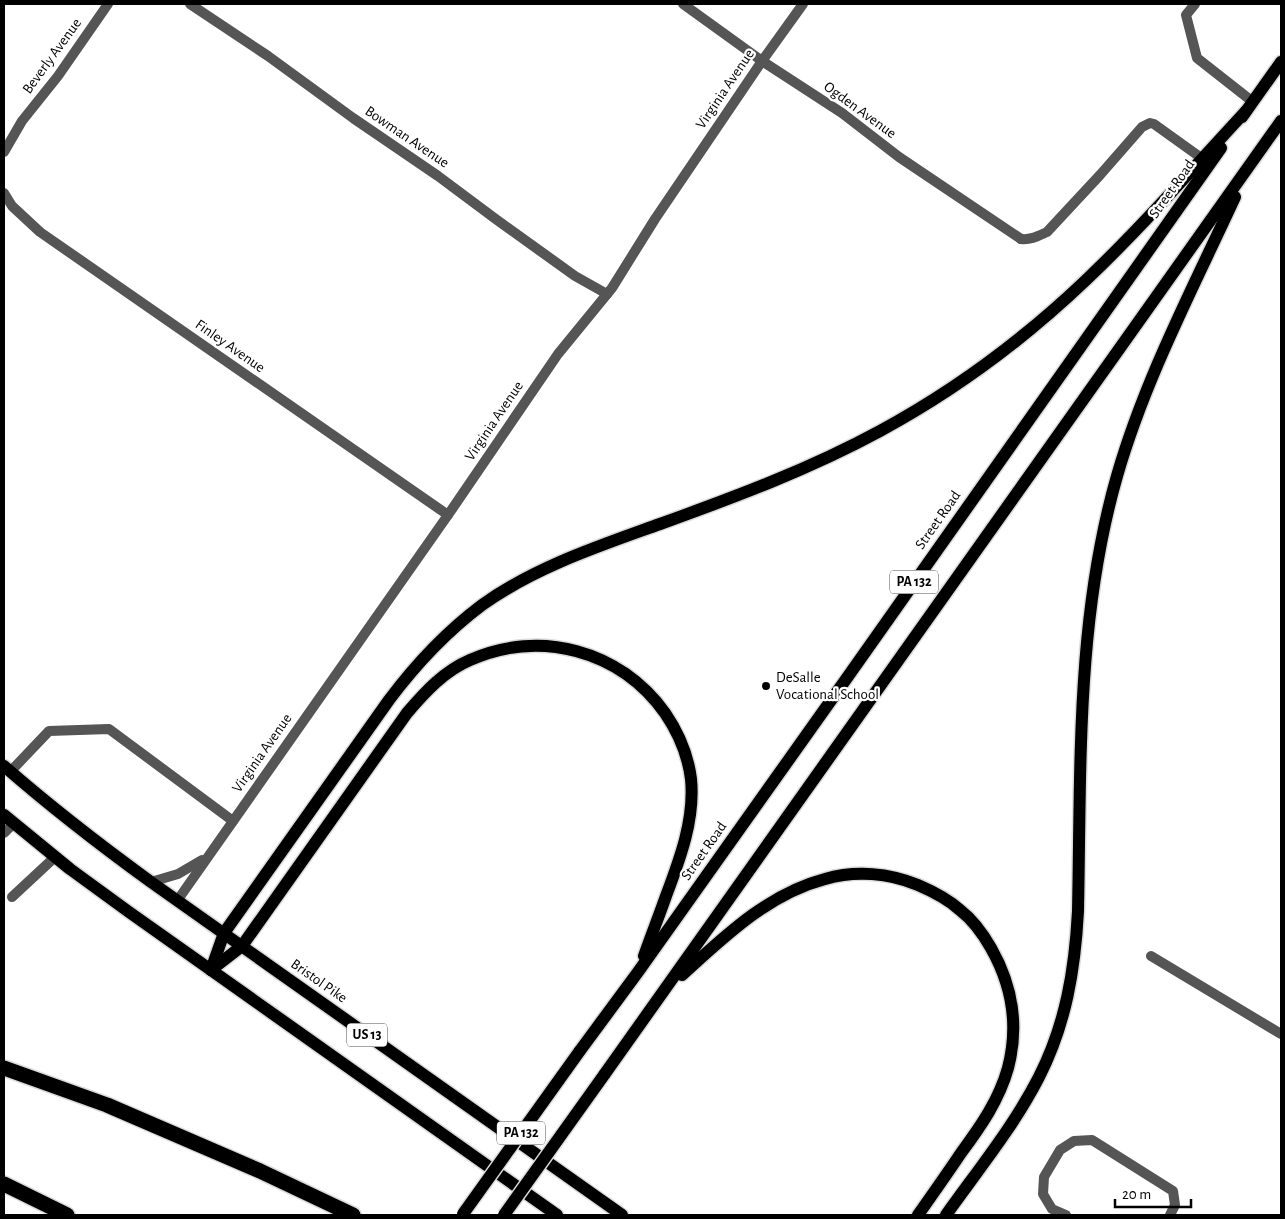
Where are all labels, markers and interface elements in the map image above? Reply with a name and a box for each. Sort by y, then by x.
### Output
street label: Beverly Avenue [20,16,84,96]
street label: Virginia Avenue [693,46,757,131]
street label: Ogden Avenue [821,79,899,141]
street label: Bowman Avenue [362,103,452,171]
street label: Street Road [1146,157,1198,221]
street label: Finley Avenue [192,317,268,375]
street label: Virginia Avenue [462,378,526,463]
street label: Street Road [912,488,964,552]
road number: PA 132 [890,570,938,594]
place label: DeSalle Vocational School [776,670,879,702]
marker: DeSalle Vocational School [760,680,772,692]
street label: Virginia Avenue [229,711,295,795]
street label: Street Road [678,819,730,883]
street label: Bristol Pike [288,956,350,1006]
road number: US 13 [347,1024,387,1046]
road number: PA 132 [497,1122,545,1144]
scale bar [1115,1176,1191,1208]
text: 20 m [1122,1187,1151,1202]

